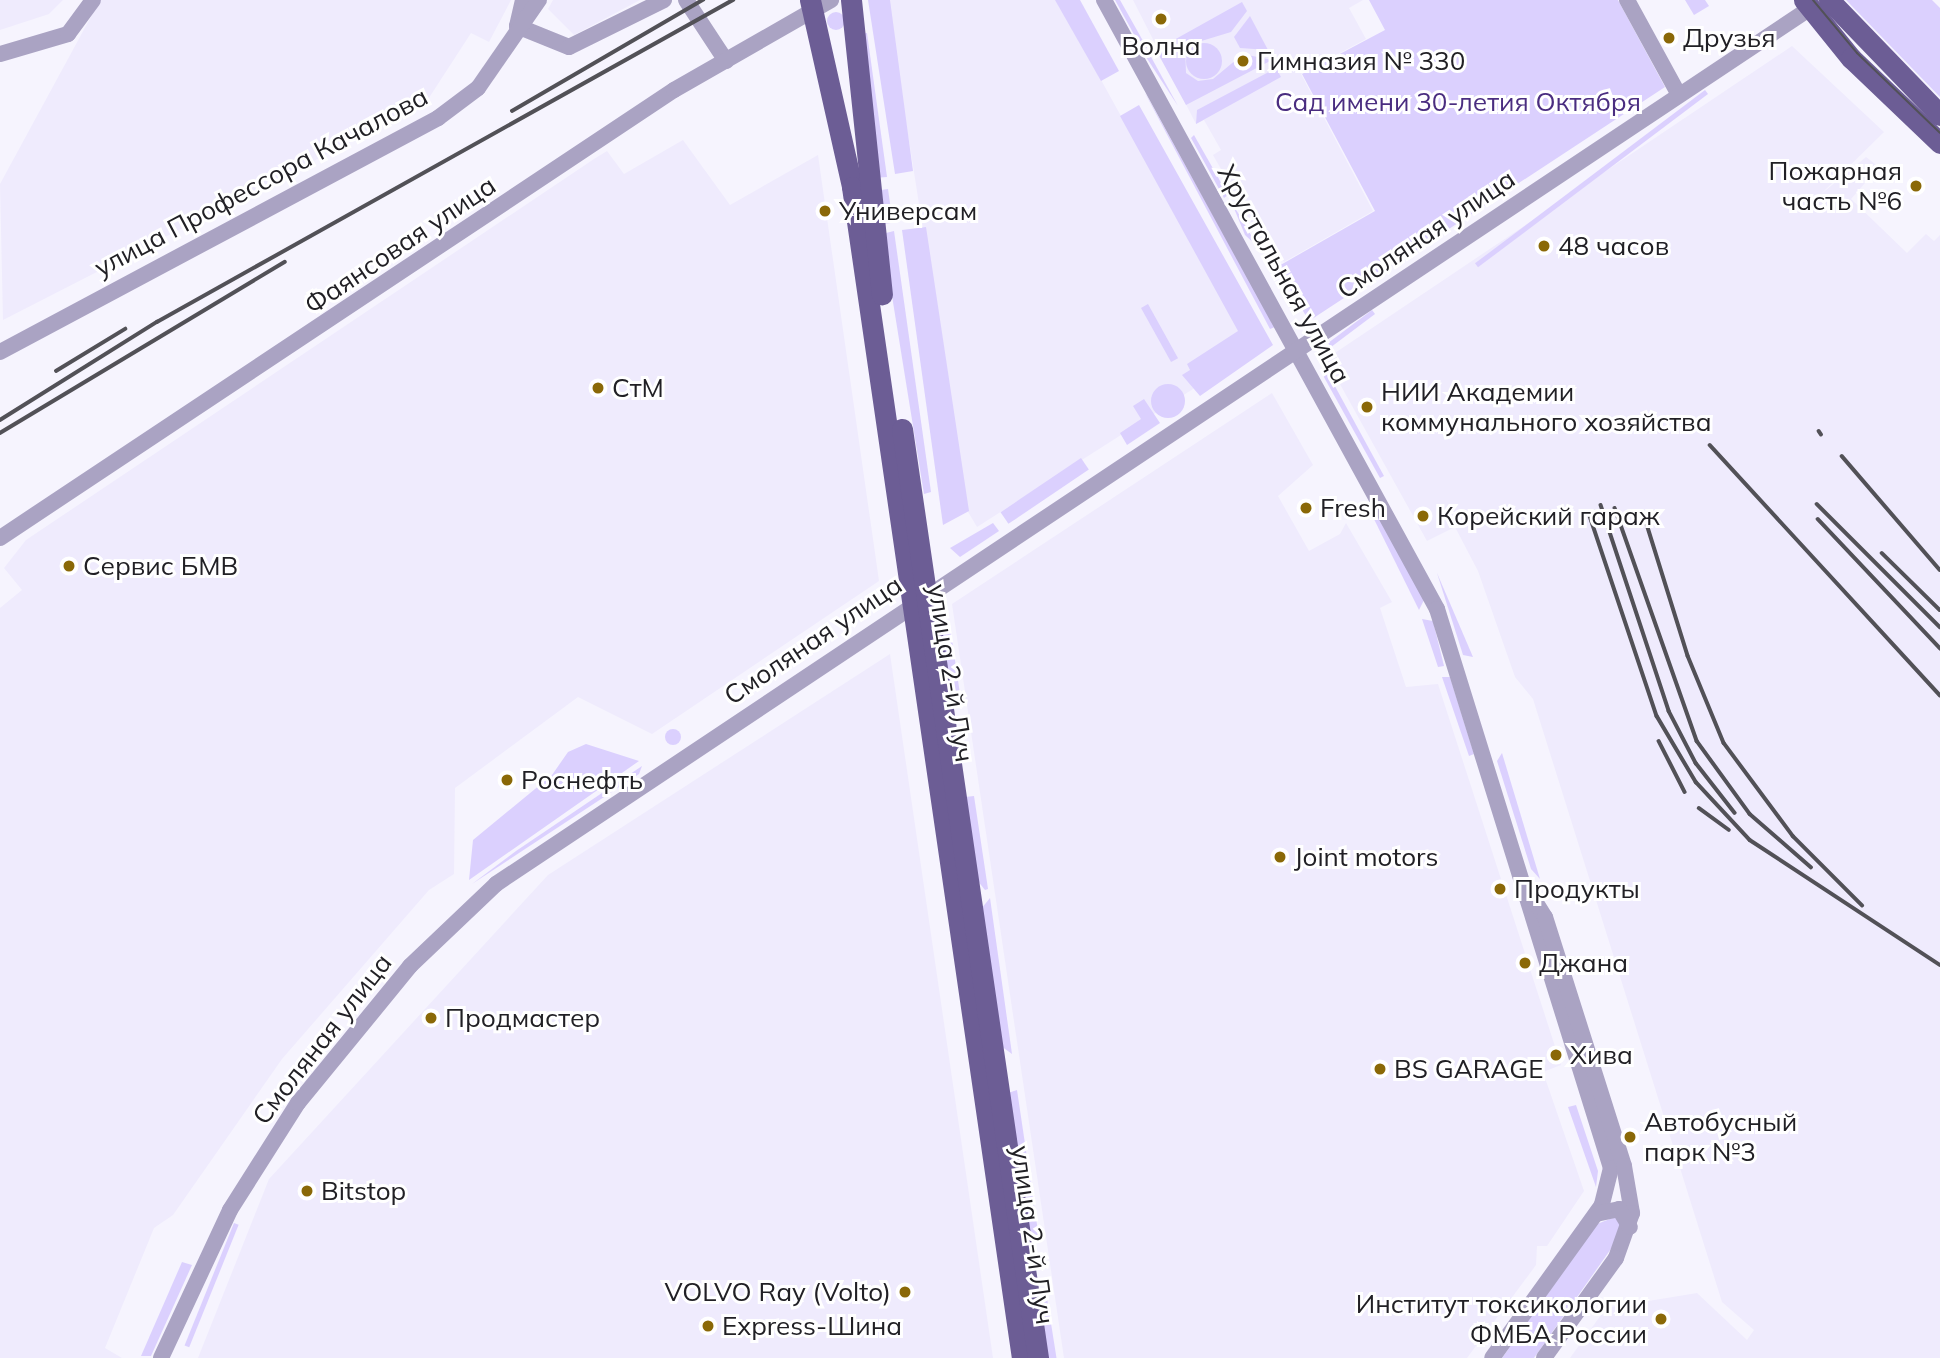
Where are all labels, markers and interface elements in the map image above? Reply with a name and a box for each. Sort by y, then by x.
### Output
marker: Волна [1153,11,1169,27]
place label: Друзья [1683,22,1776,54]
place label: Волна [1121,30,1201,62]
marker: Друзья [1661,30,1677,46]
place label: Гимназия № 330 [1257,45,1465,77]
marker: Гимназия № 330 [1235,53,1251,69]
street label: улица Профессора Качалова [89,81,433,283]
park label: Сад имени 30-летия Октября [1275,86,1641,118]
place label: Пожарная часть №6 [1769,155,1902,216]
street label: Хрустальная улица [1211,159,1357,389]
street label: Смоляная улица [1331,163,1521,305]
street label: Фаянсовая улица [299,170,501,320]
marker: Пожарная часть №6 [1908,178,1924,194]
place label: Универсам [839,195,977,227]
marker: Универсам [817,203,833,219]
place label: 48 часов [1558,230,1669,262]
marker: 48 часов [1536,238,1552,254]
place label: СтМ [612,372,664,404]
place label: НИИ Академии коммунального хозяйства [1381,376,1711,438]
marker: СтМ [590,380,606,396]
marker: НИИ Академии коммунального хозяйства [1359,399,1375,415]
place label: Fresh [1320,492,1386,524]
marker: Fresh [1298,500,1314,516]
place label: Корейский гараж [1437,500,1660,532]
marker: Корейский гараж [1415,508,1431,524]
place label: Сервис БМВ [83,550,238,582]
marker: Сервис БМВ [61,558,77,574]
street label: Смоляная улица [718,569,908,711]
street label: улица 2-й Луч [922,582,980,764]
place label: Роснефть [521,764,643,796]
marker: Роснефть [499,772,515,788]
place label: Joint motors [1294,841,1438,873]
marker: Joint motors [1272,849,1288,865]
place label: Продукты [1514,873,1640,905]
marker: Продукты [1492,881,1508,897]
street label: Смоляная улица [246,947,398,1131]
place label: Джана [1539,947,1628,979]
marker: Джана [1517,955,1533,971]
place label: Продмастер [445,1002,600,1034]
marker: Продмастер [423,1010,439,1026]
place label: Хива [1570,1039,1633,1071]
marker: Хива [1548,1047,1564,1063]
place label: BS GARAGE [1394,1053,1544,1085]
marker: BS GARAGE [1372,1061,1388,1077]
place label: Автобусный парк №3 [1644,1106,1797,1168]
marker: Автобусный парк №3 [1622,1129,1638,1145]
street label: улица 2-й Луч [1005,1144,1061,1326]
place label: Bitstop [321,1175,406,1207]
marker: Bitstop [299,1183,315,1199]
place label: VOLVO Ray (Volto) [664,1276,891,1308]
marker: VOLVO Ray (Volto) [897,1284,913,1300]
place label: Институт токсикологии ФМБА России [1356,1288,1647,1350]
place label: Express-Шина [722,1310,902,1342]
marker: Институт токсикологии ФМБА России [1653,1311,1669,1327]
marker: Express-Шина [700,1318,716,1334]

